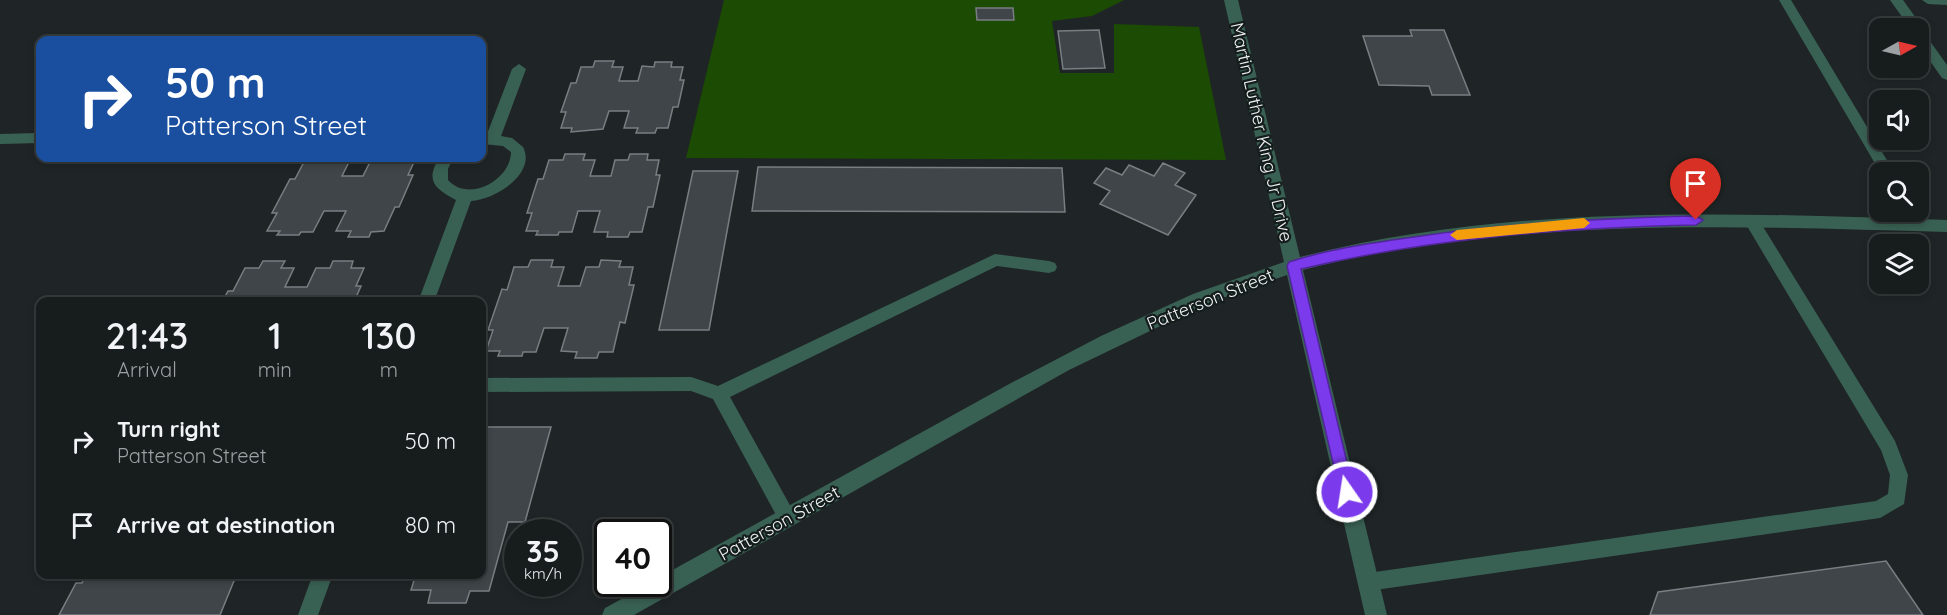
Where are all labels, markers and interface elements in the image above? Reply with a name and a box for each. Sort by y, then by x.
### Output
north arrow [1869,18,1929,78]
map controls [1869,18,1929,294]
street label: Martin Luther King Jr Drive [1226,20,1298,244]
text: 50 m [165,56,265,109]
icon: right [66,60,144,138]
button: sound [1869,90,1929,150]
text: Patterson Street [165,108,367,142]
pin [1670,158,1721,220]
button: search [1869,162,1929,222]
icon: arrive [1679,167,1712,200]
button: layers [1869,234,1929,294]
street label: Patterson Street [1143,263,1277,335]
text: 21:43 [106,313,188,358]
text: 1 [268,313,282,358]
text: 130 [361,313,416,358]
text: Arrival [117,357,177,382]
text: min [258,357,292,382]
text: m [380,357,398,382]
text: Turn right [117,415,221,443]
icon: right [66,425,99,458]
text: 50 m [405,427,456,455]
text: Patterson Street [117,443,267,468]
position arrow [1315,460,1379,524]
street label: Patterson Street [715,480,843,566]
icon: arrive [66,509,99,542]
text: Arrive at destination [117,511,335,539]
text: 80 m [405,511,456,539]
speed limit sign: 40 [594,519,672,597]
text: 35 [526,532,560,570]
text: km/h [524,564,562,583]

